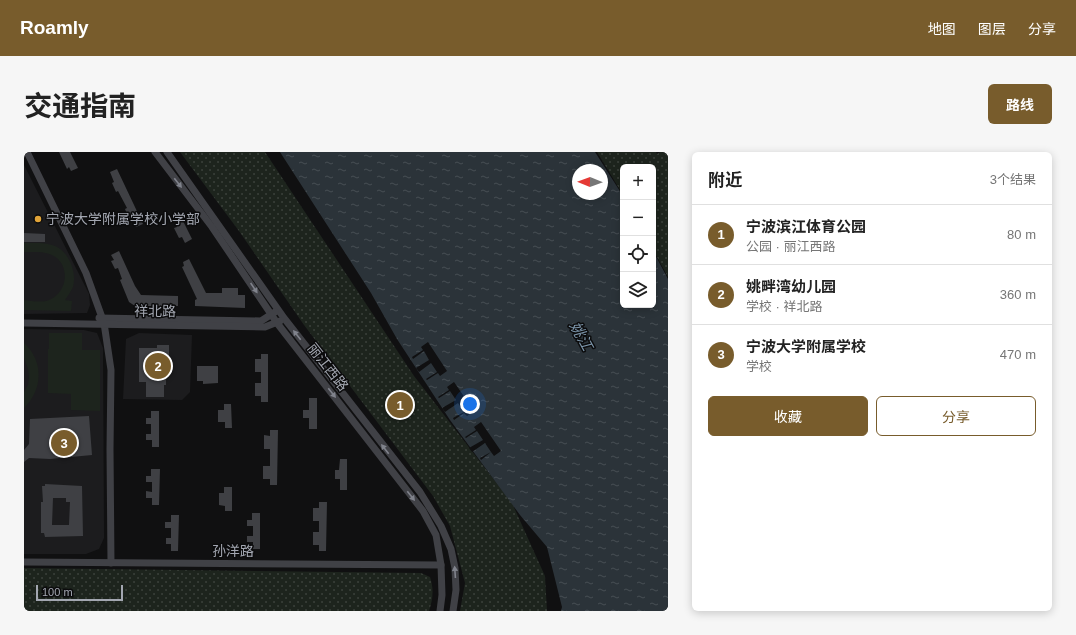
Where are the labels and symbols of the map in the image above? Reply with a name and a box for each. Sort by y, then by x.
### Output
north arrow [572,164,608,200]
one-way arrow [174,177,183,188]
place label: 宁波大学附属学校小学部 [46,211,200,227]
marker: 宁波大学附属学校小学部 [33,214,43,224]
one-way arrow [250,283,258,294]
street label: 祥北路 [134,303,176,319]
water label: 姚江 [567,319,597,355]
one-way arrow [293,330,301,341]
street label: 丽江西路 [304,340,352,394]
pin: 2 [145,351,171,381]
one-way arrow [327,387,336,398]
pin: 1 [387,390,413,420]
your location [460,394,480,414]
pin: 3 [51,428,77,458]
one-way arrow [381,443,390,454]
one-way arrow [407,490,415,501]
street label: 孙洋路 [212,543,254,559]
one-way arrow [451,566,458,578]
scale bar [36,583,123,602]

